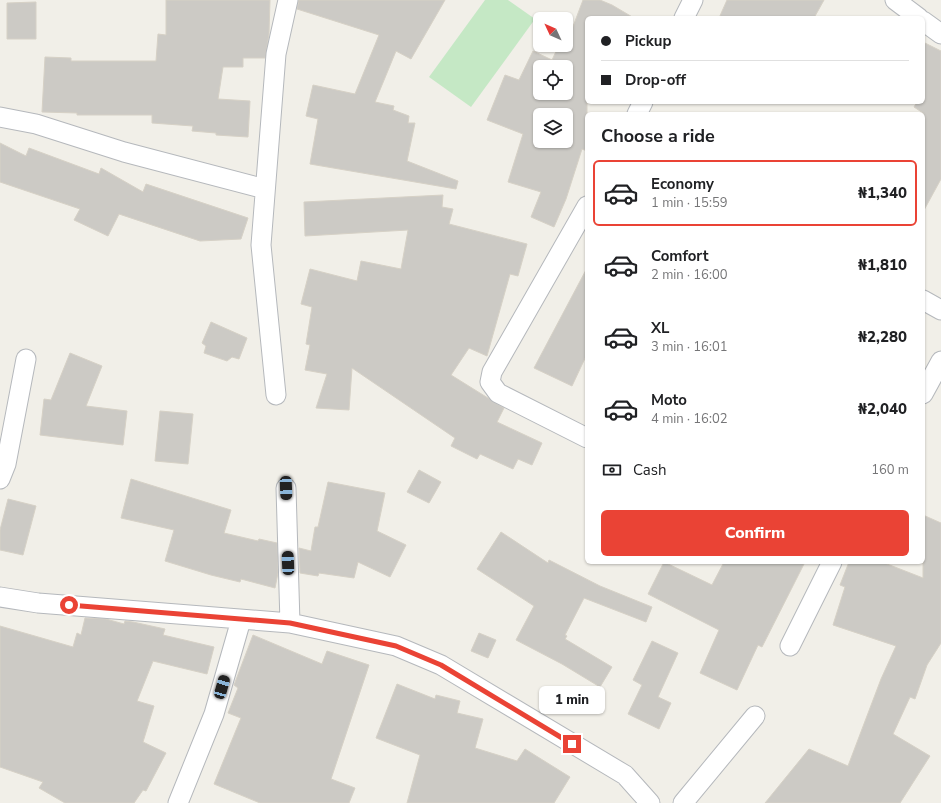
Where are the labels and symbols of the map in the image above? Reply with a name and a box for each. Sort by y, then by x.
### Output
north arrow [533,12,573,52]
car [280,476,292,500]
car [282,551,294,575]
route start [60,596,78,614]
car [213,674,231,700]
callout: 1 min [539,686,605,714]
route end [563,735,581,753]

